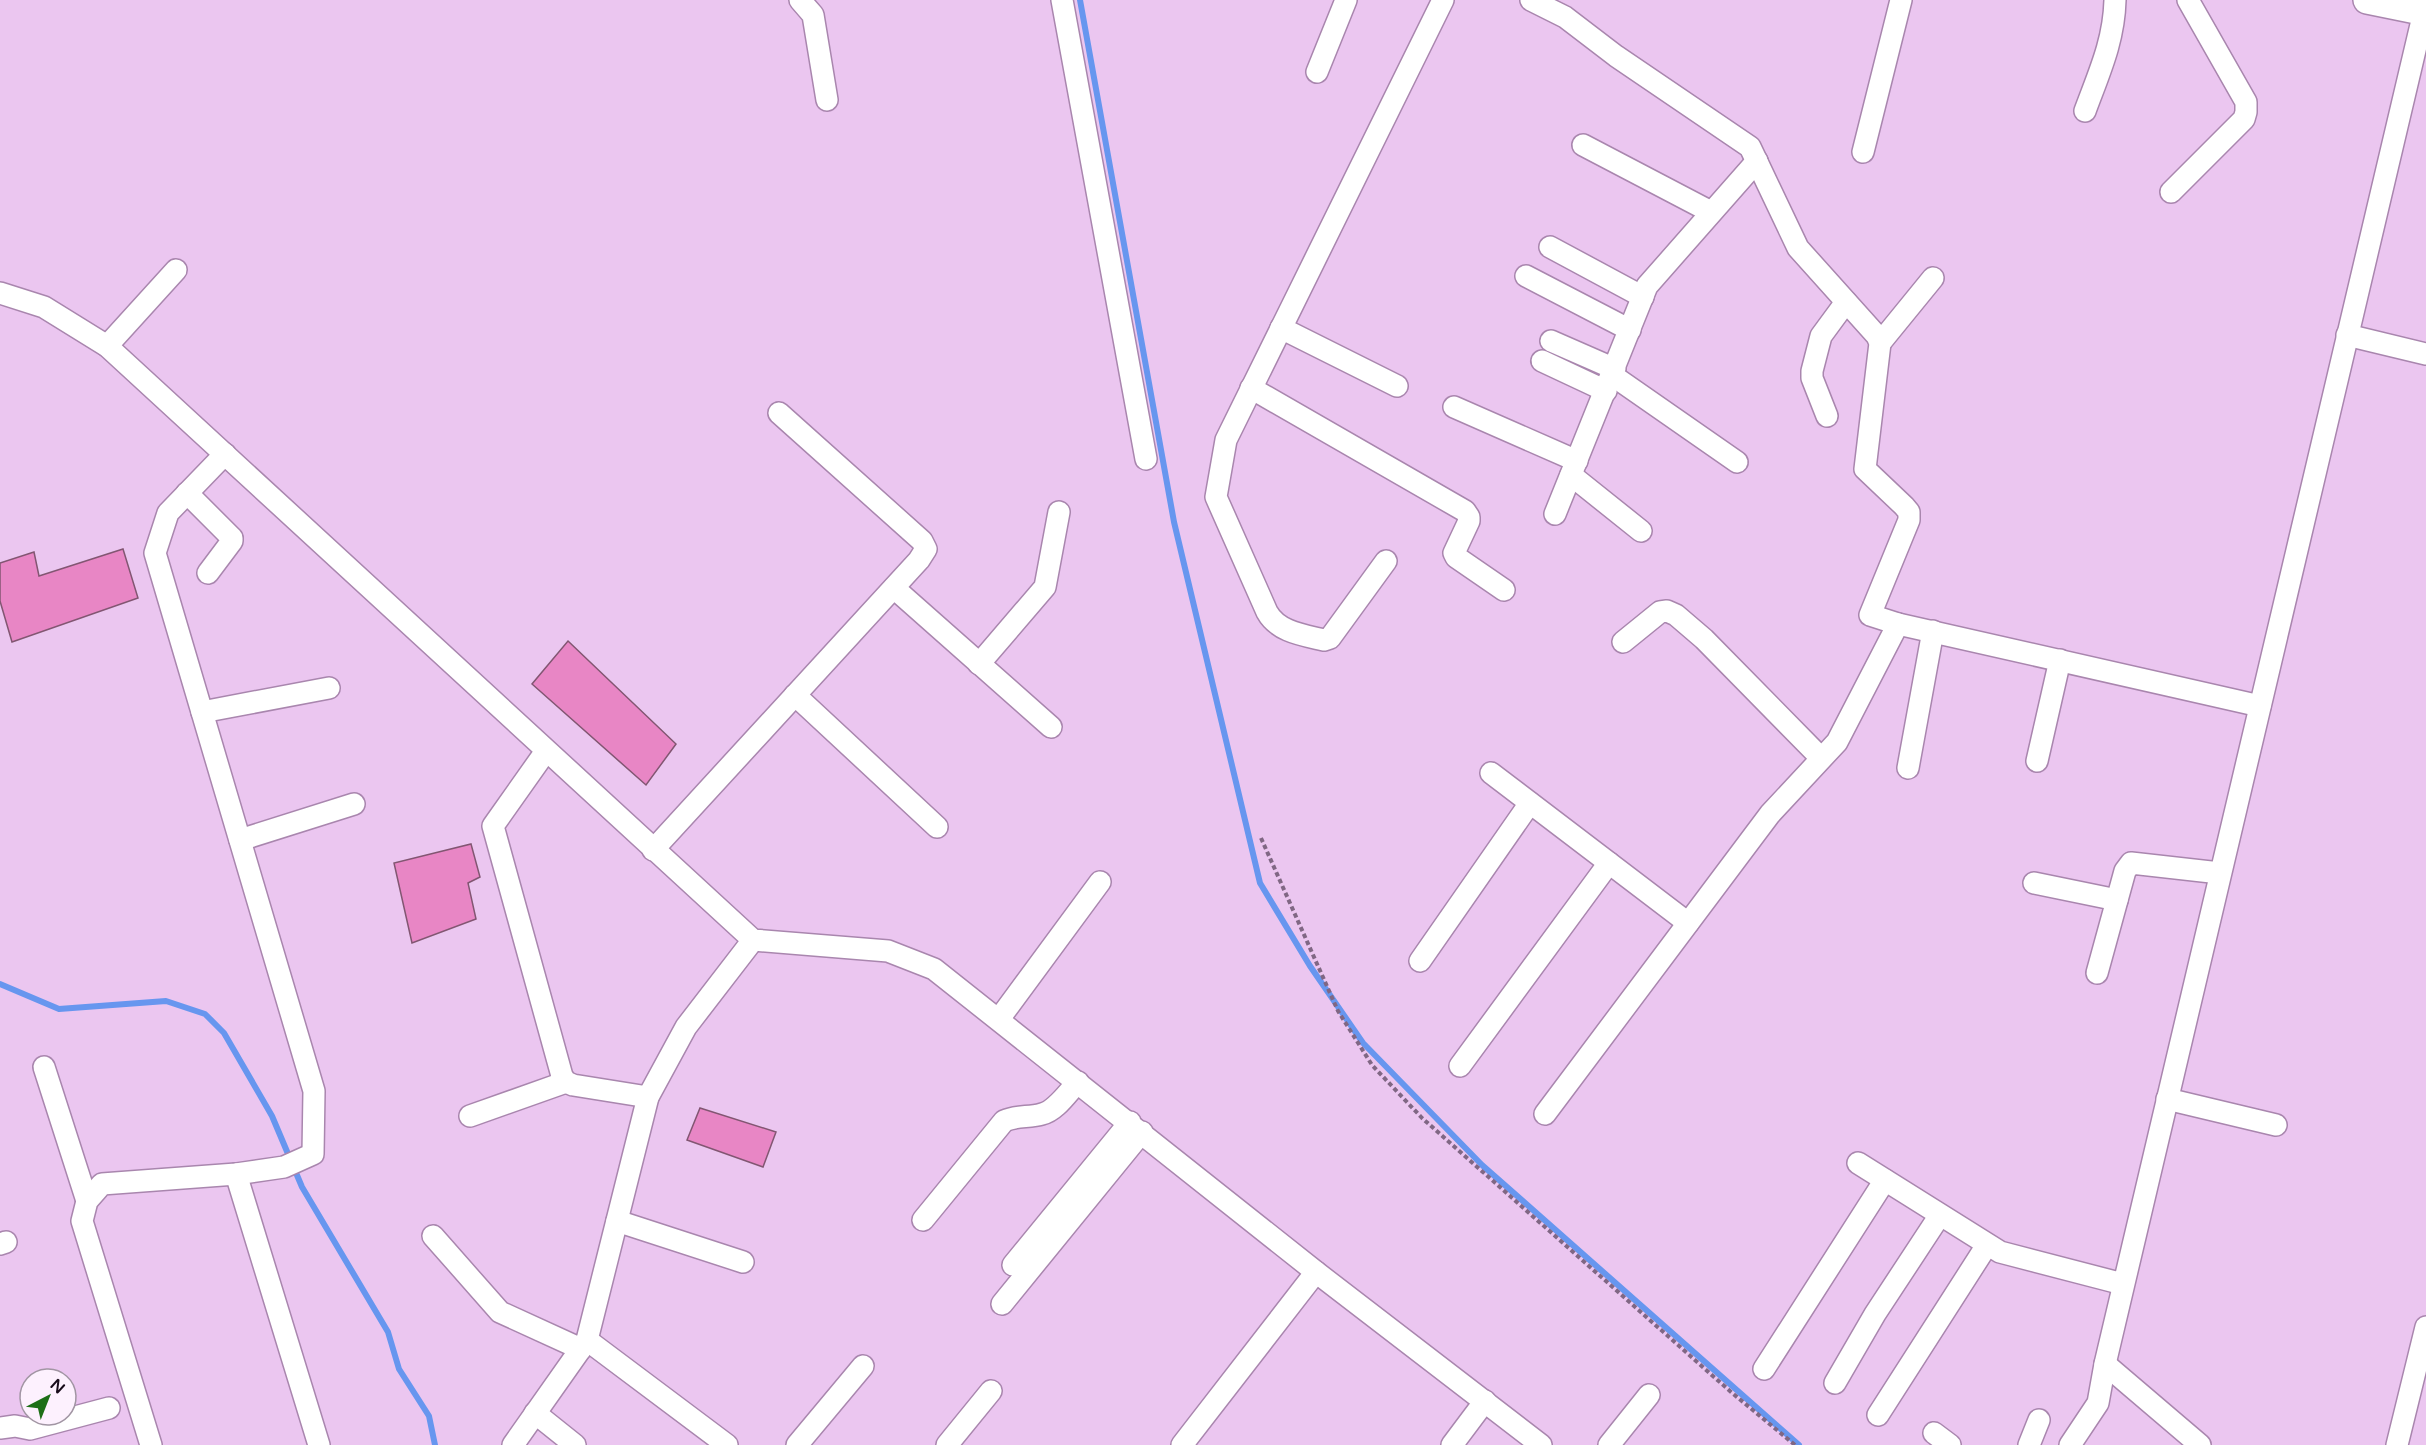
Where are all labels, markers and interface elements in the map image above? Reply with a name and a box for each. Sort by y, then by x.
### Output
north arrow [18,1367,78,1427]
text: N [46,1375,69,1398]

